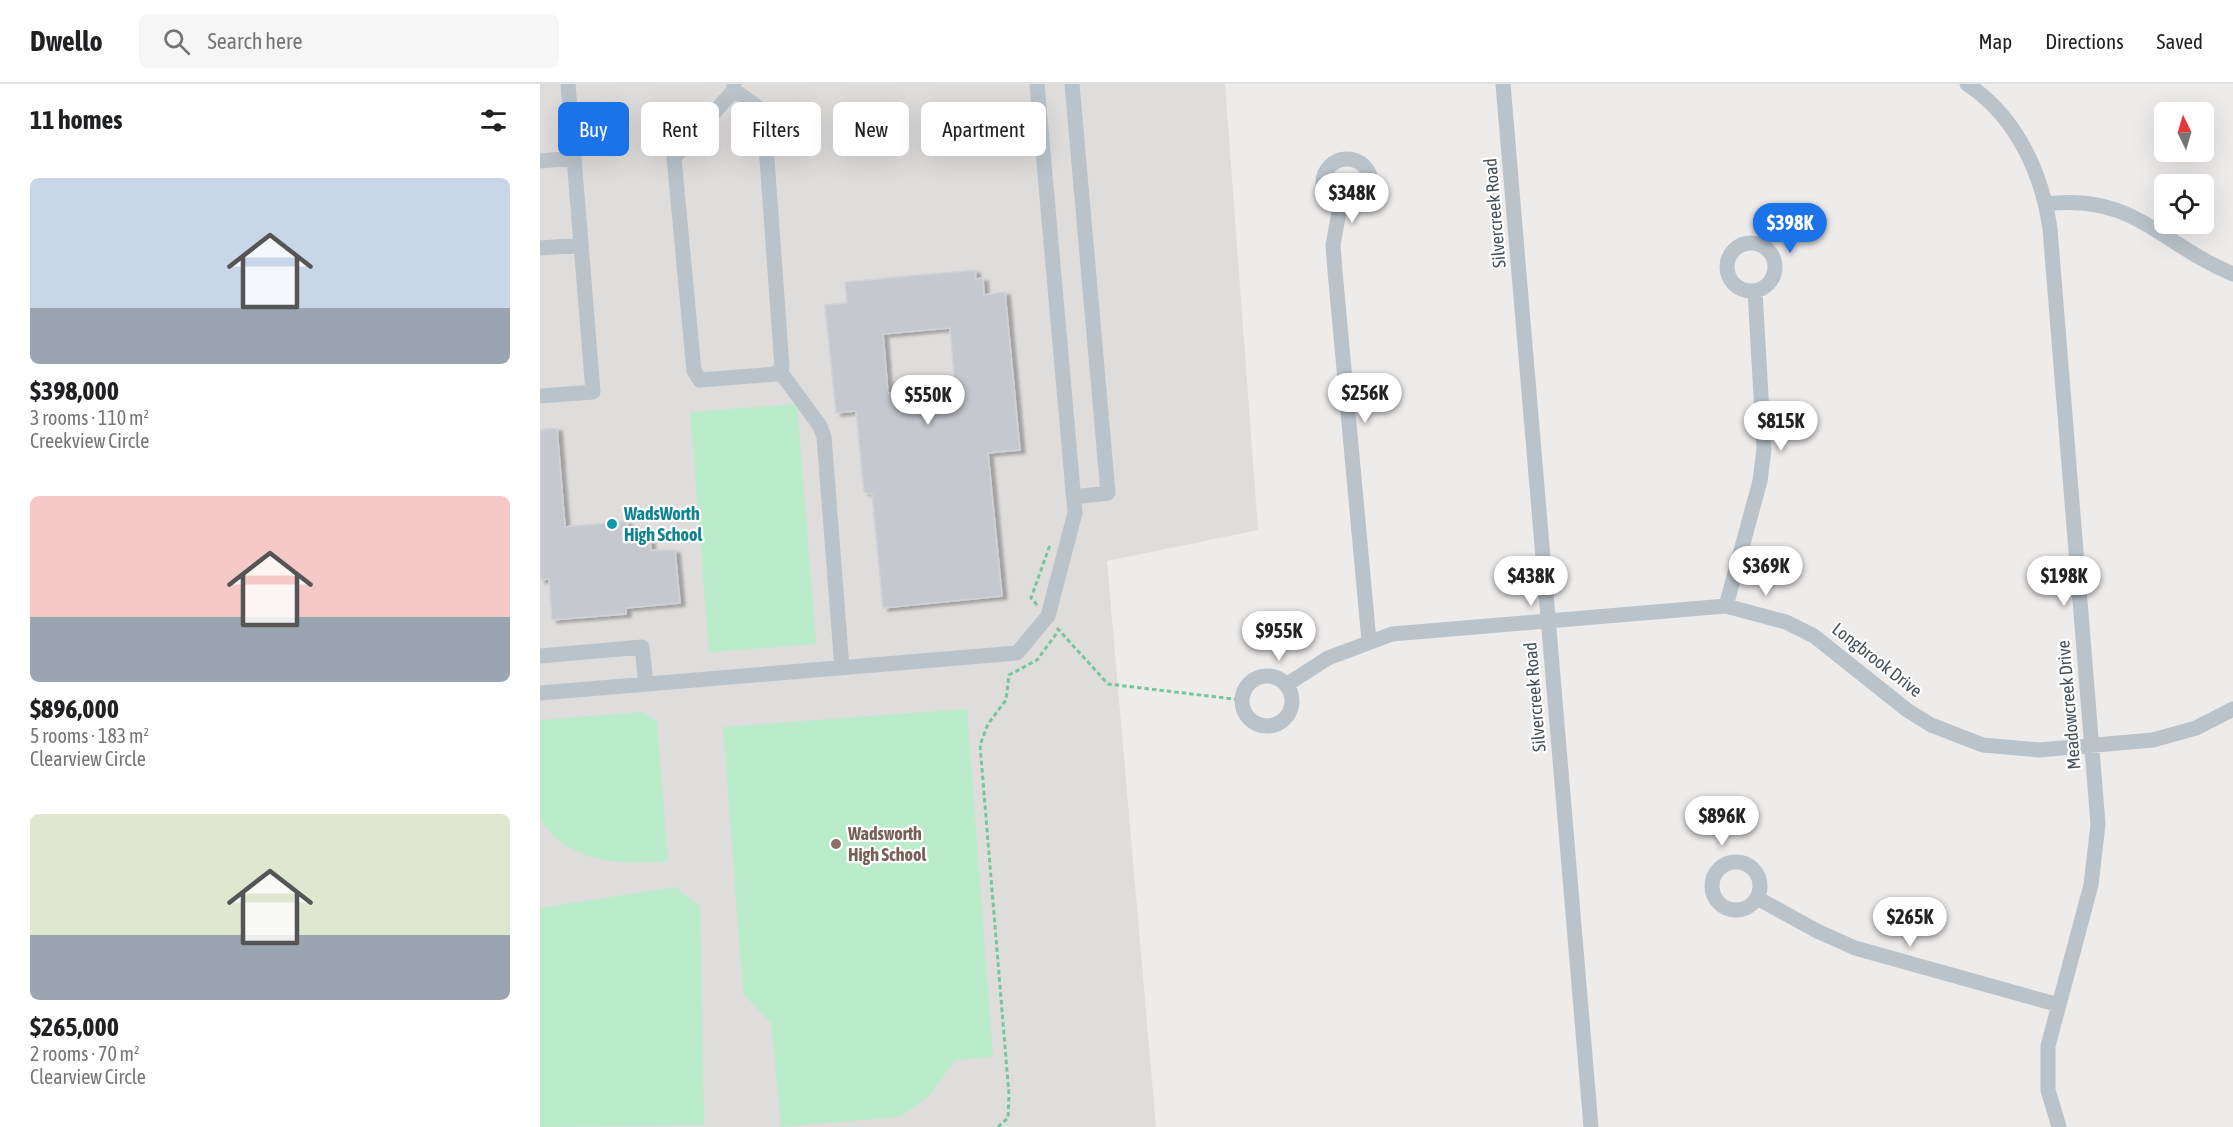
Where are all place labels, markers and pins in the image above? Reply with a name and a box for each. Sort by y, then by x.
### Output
pin: $348K [1310,173,1394,224]
pin: $398K [1748,203,1832,254]
pin: $256K [1323,373,1407,424]
pin: $550K [886,375,970,426]
pin: $815K [1739,401,1823,452]
place label: WadsWorth High School [623,503,702,545]
marker: WadsWorth High School [605,517,619,531]
pin: $369K [1724,546,1808,597]
pin: $438K [1489,556,1573,607]
pin: $198K [2022,556,2106,607]
pin: $955K [1237,611,1321,662]
pin: $896K [1680,796,1764,847]
place label: Wadsworth High School [847,823,926,865]
marker: Wadsworth High School [829,837,843,851]
pin: $265K [1868,897,1952,948]

